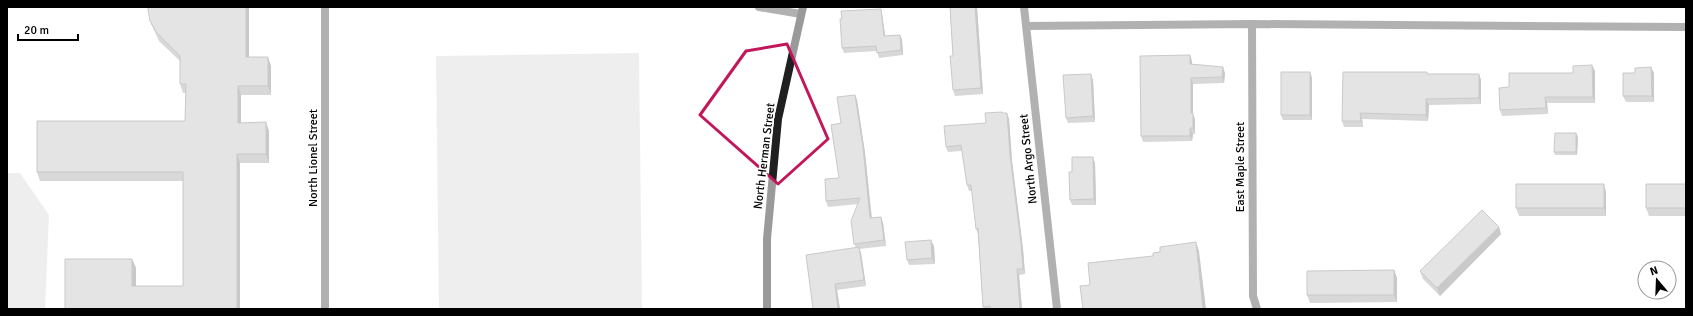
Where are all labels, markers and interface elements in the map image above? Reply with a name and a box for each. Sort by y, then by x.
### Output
scale bar [18,16,78,42]
text: 20 m [24,23,49,38]
street label: North Herman Street [751,102,778,210]
street label: North Lionel Street [306,109,321,207]
street label: North Argo Street [1016,113,1041,205]
street label: East Maple Street [1233,122,1248,212]
north arrow [1637,260,1677,300]
text: N [1648,264,1660,278]

